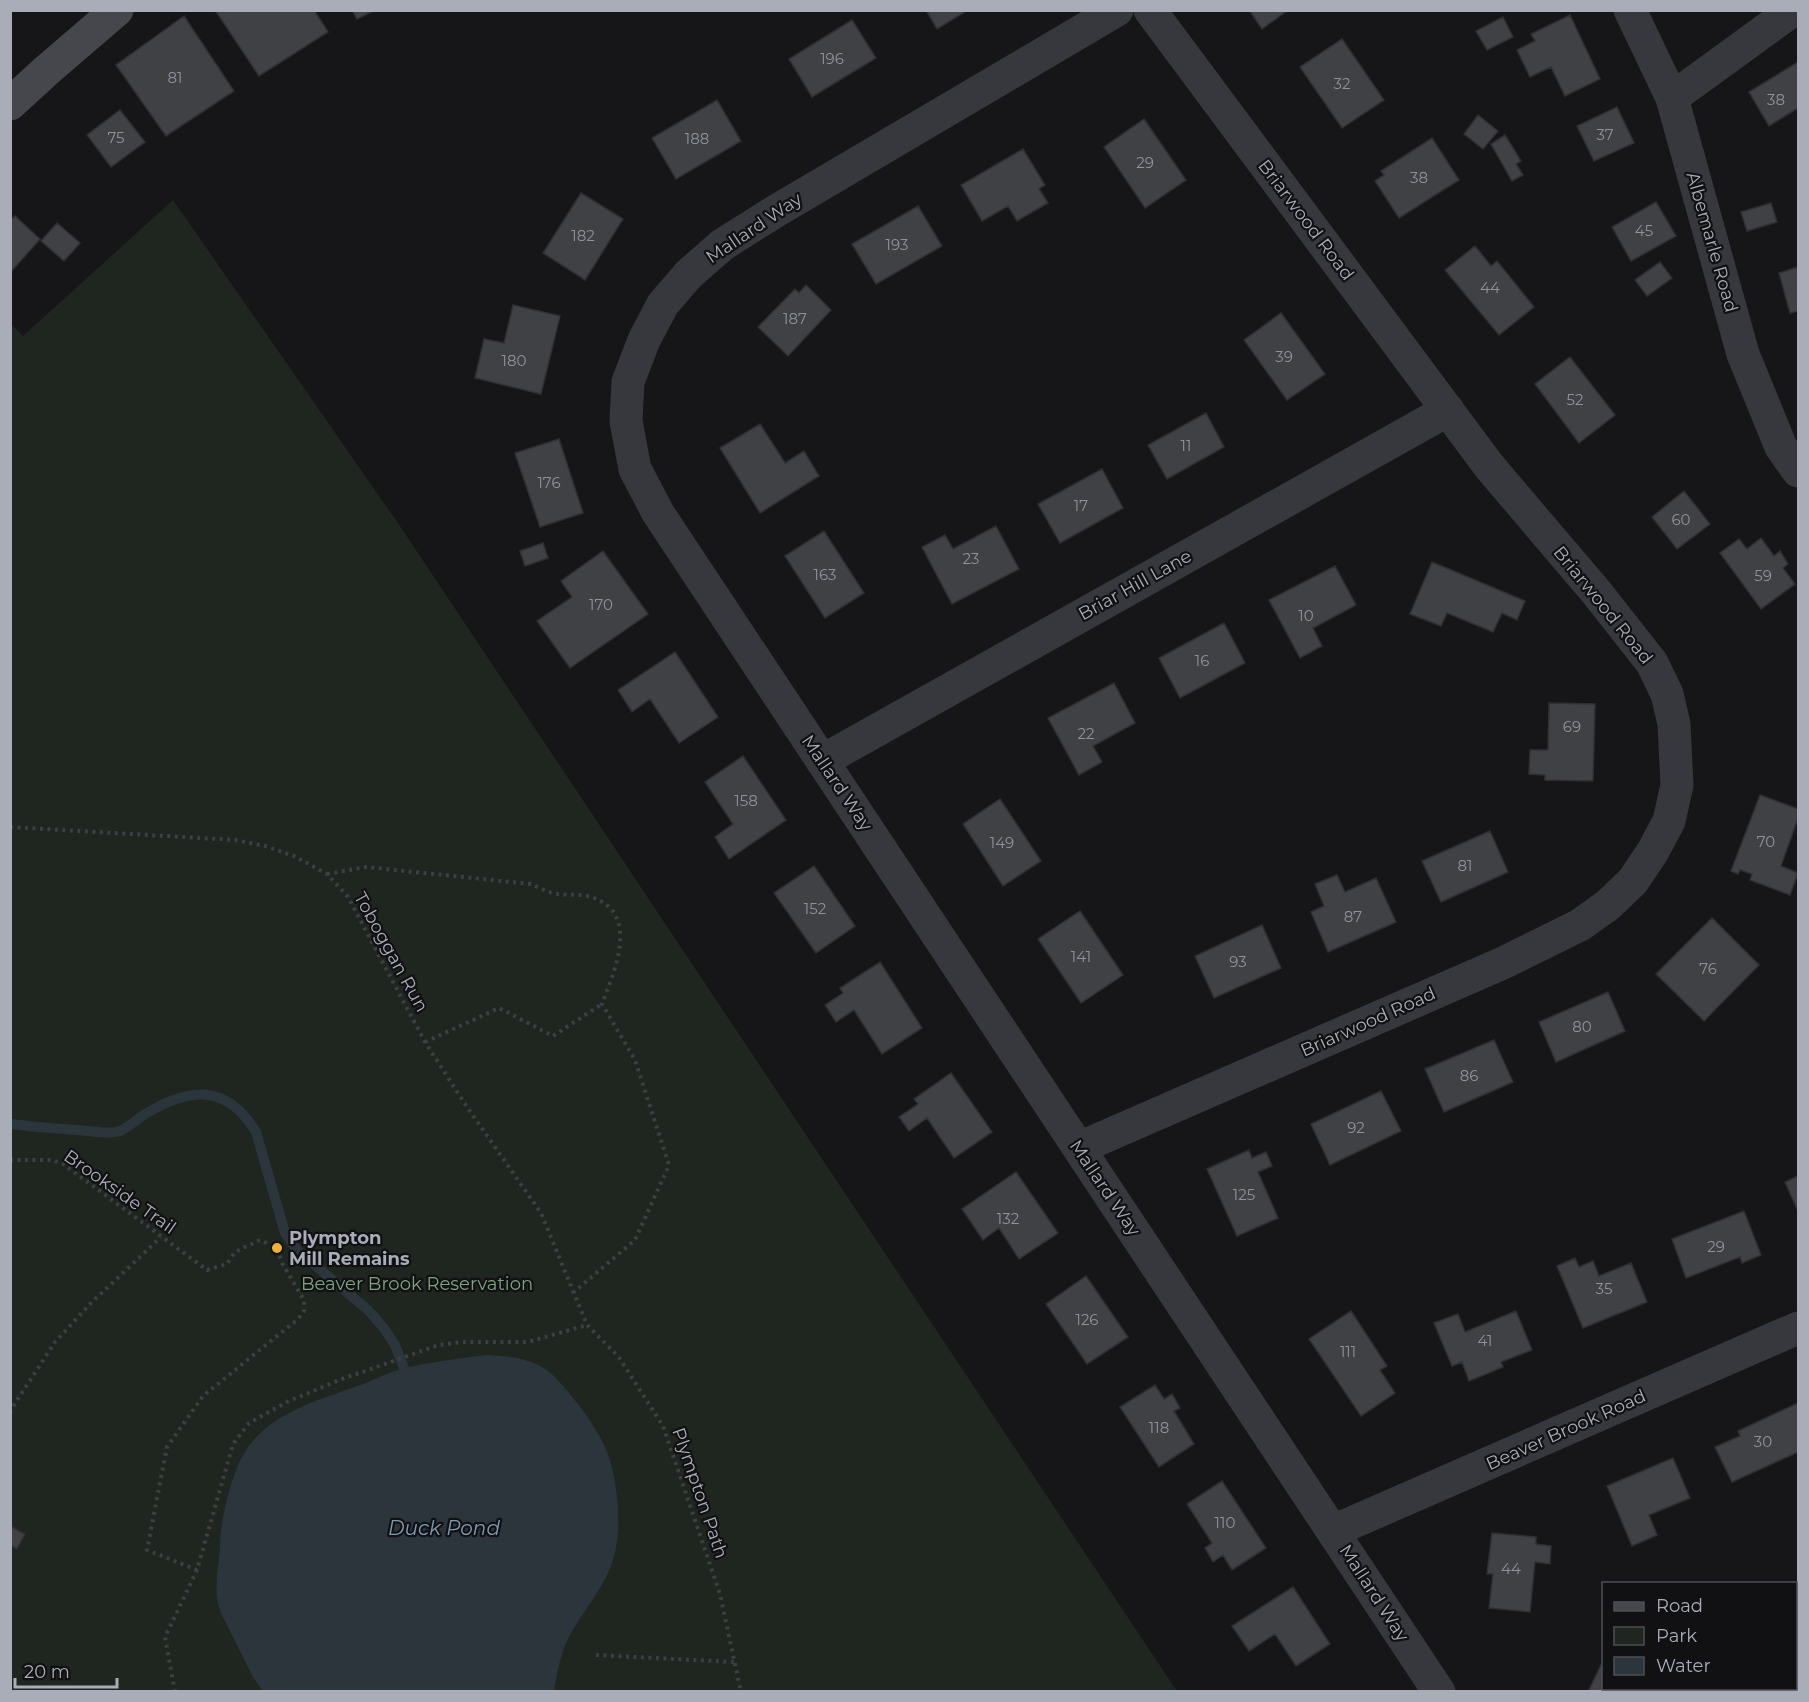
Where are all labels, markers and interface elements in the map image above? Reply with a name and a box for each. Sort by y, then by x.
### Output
house number: 196 [820,49,844,68]
house number: 81 [168,68,183,87]
house number: 32 [1334,74,1350,93]
house number: 38 [1767,90,1785,109]
house number: 37 [1596,125,1614,144]
house number: 75 [107,128,125,147]
house number: 188 [685,129,709,148]
house number: 29 [1136,153,1154,172]
street label: Briarwood Road [1253,155,1359,285]
house number: 38 [1410,168,1428,187]
street label: Albemarle Road [1681,169,1743,315]
street label: Mallard Way [702,188,806,268]
house number: 45 [1635,221,1653,240]
house number: 182 [571,226,595,245]
house number: 193 [886,235,908,254]
house number: 44 [1480,278,1500,297]
house number: 187 [783,309,807,328]
house number: 39 [1275,347,1293,366]
house number: 180 [502,351,527,370]
house number: 52 [1567,390,1583,409]
house number: 11 [1181,436,1191,455]
house number: 176 [537,473,561,492]
house number: 17 [1074,496,1088,515]
house number: 60 [1671,510,1691,529]
street label: Briarwood Road [1549,541,1657,669]
street label: Briar Hill Lane [1074,545,1196,625]
house number: 23 [963,549,979,568]
house number: 163 [813,565,837,584]
house number: 59 [1754,566,1772,585]
house number: 170 [589,595,613,614]
house number: 10 [1298,606,1314,625]
house number: 16 [1195,651,1209,670]
house number: 69 [1563,717,1581,736]
house number: 22 [1077,724,1095,743]
street label: Mallard Way [797,731,877,835]
house number: 158 [734,791,758,810]
house number: 70 [1757,832,1775,851]
house number: 149 [990,833,1014,852]
house number: 81 [1458,856,1473,875]
street label: Toboggan Run [349,888,433,1016]
house number: 152 [804,899,826,918]
house number: 87 [1344,907,1362,926]
house number: 141 [1071,947,1091,966]
house number: 93 [1229,952,1247,971]
house number: 76 [1699,959,1717,978]
street label: Briarwood Road [1297,982,1439,1062]
house number: 80 [1572,1017,1592,1036]
house number: 86 [1460,1066,1478,1085]
house number: 92 [1347,1118,1365,1137]
street label: Mallard Way [1065,1136,1145,1240]
street label: Brookside Trail [60,1145,180,1239]
house number: 125 [1233,1185,1255,1204]
house number: 132 [997,1209,1019,1228]
place label: Plympton Mill Remains [289,1227,410,1270]
house number: 29 [1707,1237,1725,1256]
marker: Plympton Mill Remains [270,1241,284,1255]
park label: Beaver Brook Reservation [301,1273,533,1295]
house number: 35 [1596,1279,1612,1298]
house number: 126 [1075,1310,1099,1329]
house number: 41 [1478,1331,1492,1350]
house number: 111 [1340,1342,1356,1361]
street label: Beaver Brook Road [1483,1385,1649,1475]
house number: 118 [1149,1418,1169,1437]
street label: Plympton Path [667,1425,733,1561]
house number: 30 [1754,1432,1772,1451]
house number: 110 [1215,1513,1235,1532]
water label: Duck Pond [388,1516,500,1540]
street label: Mallard Way [1335,1540,1414,1646]
house number: 44 [1501,1559,1521,1578]
legend [1602,1582,1797,1690]
text: Road [1656,1595,1703,1617]
text: Park [1656,1625,1697,1647]
scale bar [15,1651,117,1689]
text: Water [1656,1655,1711,1677]
text: 20 m [24,1661,70,1683]

